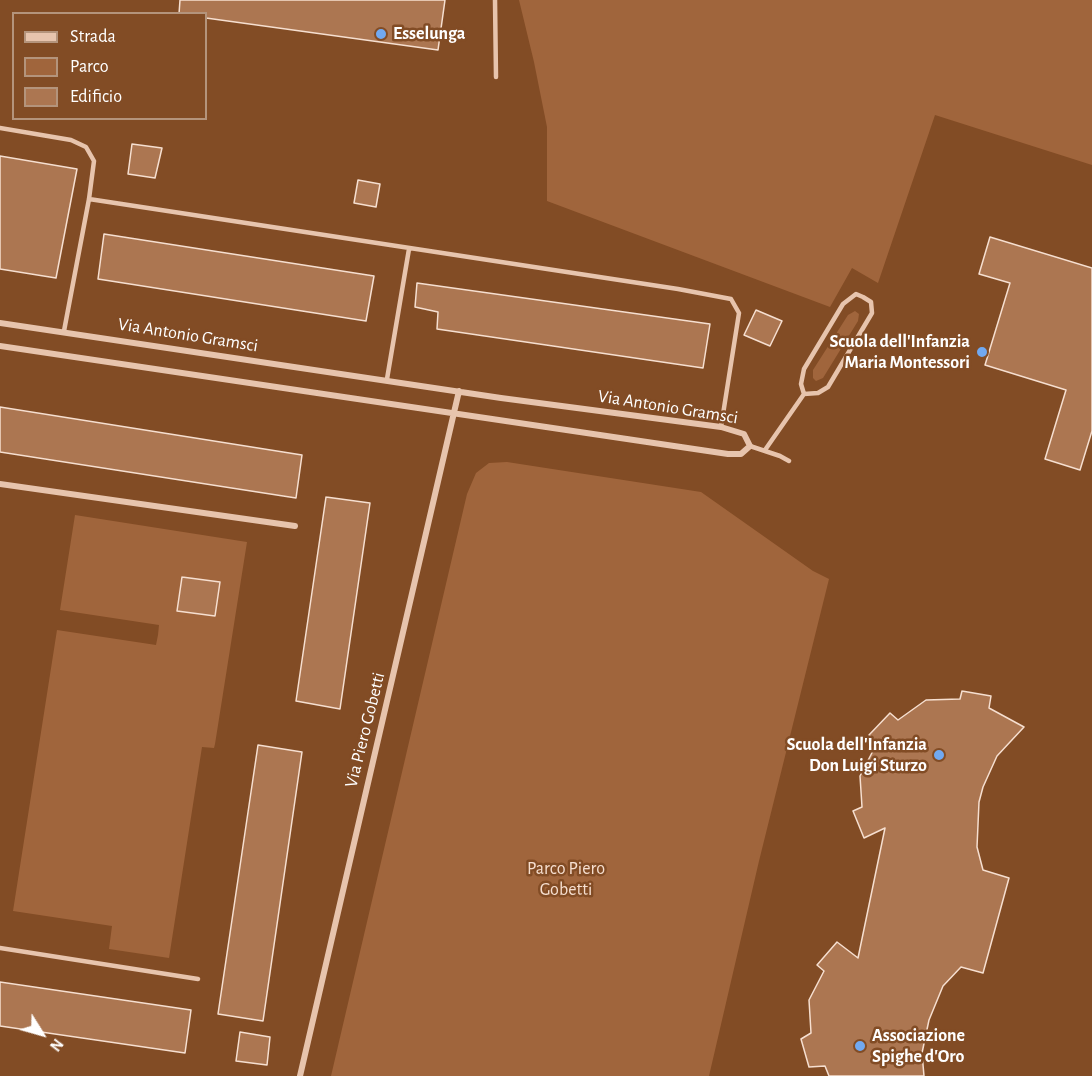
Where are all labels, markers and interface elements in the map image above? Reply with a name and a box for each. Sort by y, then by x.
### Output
legend [12,12,207,120]
place label: Esselunga [393,23,465,45]
marker: Esselunga [374,27,388,41]
text: Strada [70,28,116,46]
text: Parco [70,58,109,76]
text: Edificio [70,88,122,106]
street label: Via Antonio Gramsci [116,313,260,357]
place label: Scuola dell'Infanzia Maria Montessori [830,331,970,374]
marker: Scuola dell'Infanzia Maria Montessori [975,345,989,359]
street label: Via Antonio Gramsci [596,385,740,429]
street label: Via Piero Gobetti [340,670,390,790]
place label: Scuola dell'Infanzia Don Luigi Sturzo [787,734,927,777]
marker: Scuola dell'Infanzia Don Luigi Sturzo [932,748,946,762]
park label: Parco Piero Gobetti [527,858,605,900]
north arrow [12,1004,72,1064]
place label: Associazione Spighe d'Oro [872,1025,965,1068]
text: N [47,1036,66,1054]
marker: Associazione Spighe d'Oro [853,1039,867,1053]

